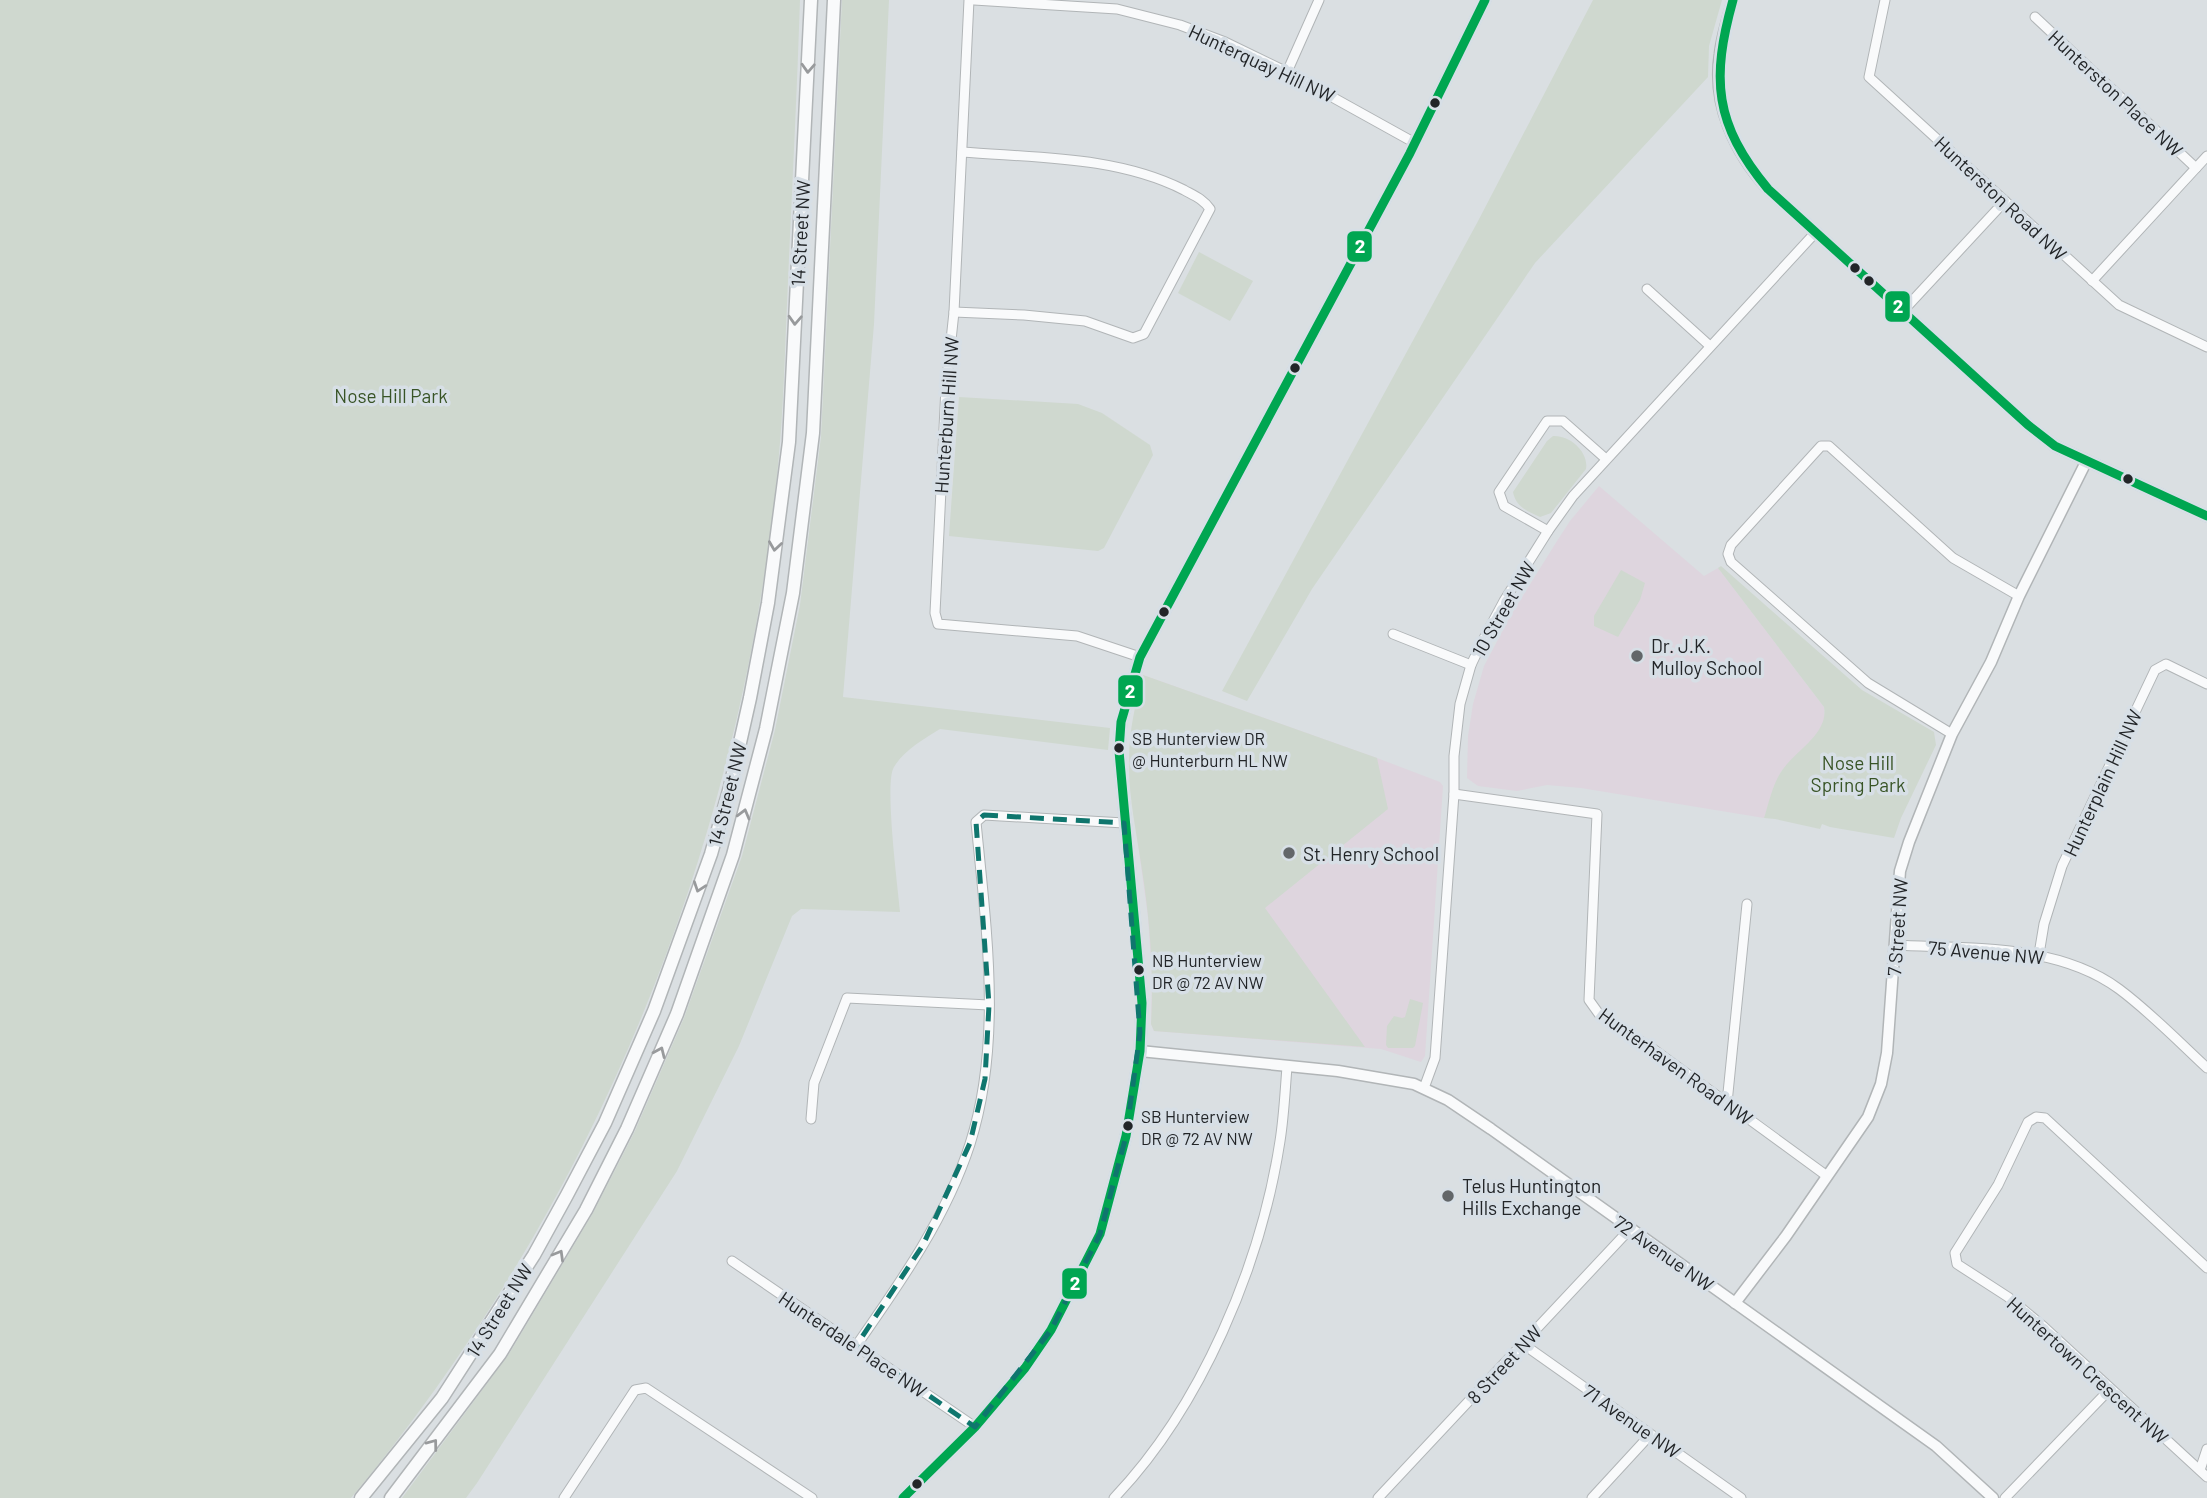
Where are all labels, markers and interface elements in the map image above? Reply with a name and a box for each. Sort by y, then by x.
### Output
street label: Hunterquay Hill NW [1185,19,1339,107]
street label: Hunterston Place NW [2044,25,2188,161]
one-way arrow [801,63,816,74]
unlabelled marker [1428,96,1442,110]
street label: Hunterston Road NW [1930,131,2072,265]
street label: 14 Street NW [786,179,814,287]
line badge: 2 [1346,230,1373,263]
text: 2 [1355,234,1365,257]
unlabelled marker [1848,261,1862,275]
unlabelled marker [1862,274,1876,288]
line badge: 2 [1884,290,1911,323]
text: 2 [1893,294,1903,317]
one-way arrow [788,315,803,326]
street label: Hunterburn Hill NW [929,335,963,494]
unlabelled marker [1288,361,1302,375]
park label: Nose Hill Park [334,384,448,407]
unlabelled marker [2121,472,2135,486]
one-way arrow [768,540,783,552]
street label: 10 Street NW [1466,557,1540,661]
unlabelled marker [1157,605,1171,619]
place label: Dr. J.K. Mulloy School [1651,634,1762,679]
marker: Dr. J.K. Mulloy School [1629,648,1645,664]
line badge: 2 [1117,674,1144,708]
text: 2 [1125,679,1135,702]
street label: Hunterplain Hill NW [2058,706,2146,860]
place label: SB Hunterview DR @ Hunterburn HL NW [1132,728,1288,770]
street label: 14 Street NW [703,739,751,848]
marker: SB Hunterview DR @ Hunterburn HL NW [1112,741,1126,755]
park label: Nose Hill Spring Park [1811,751,1905,796]
one-way arrow [736,808,750,820]
place label: St. Henry School [1303,842,1439,865]
marker: St. Henry School [1281,845,1297,861]
street label: 7 Street NW [1882,877,1912,977]
one-way arrow [693,881,707,893]
street label: 75 Avenue NW [1927,935,2045,969]
place label: NB Hunterview DR @ 72 AV NW [1152,950,1264,992]
marker: NB Hunterview DR @ 72 AV NW [1132,963,1146,977]
street label: Hunterhaven Road NW [1595,1002,1758,1130]
one-way arrow [652,1047,666,1059]
place label: SB Hunterview DR @ 72 AV NW [1141,1106,1253,1148]
marker: SB Hunterview DR @ 72 AV NW [1121,1119,1135,1133]
place label: Telus Huntington Hills Exchange [1462,1174,1601,1219]
marker: Telus Huntington Hills Exchange [1440,1188,1456,1204]
street label: 72 Avenue NW [1610,1210,1719,1296]
one-way arrow [551,1250,564,1263]
street label: 14 Street NW [461,1259,537,1361]
line badge: 2 [1061,1267,1088,1300]
text: 2 [1070,1271,1080,1294]
street label: Hunterdale Place NW [775,1286,932,1402]
street label: Huntertown Crescent NW [2003,1292,2174,1449]
street label: 8 Street NW [1462,1320,1546,1408]
street label: 71 Avenue NW [1579,1379,1685,1463]
one-way arrow [424,1439,437,1452]
unlabelled marker [910,1477,924,1491]

